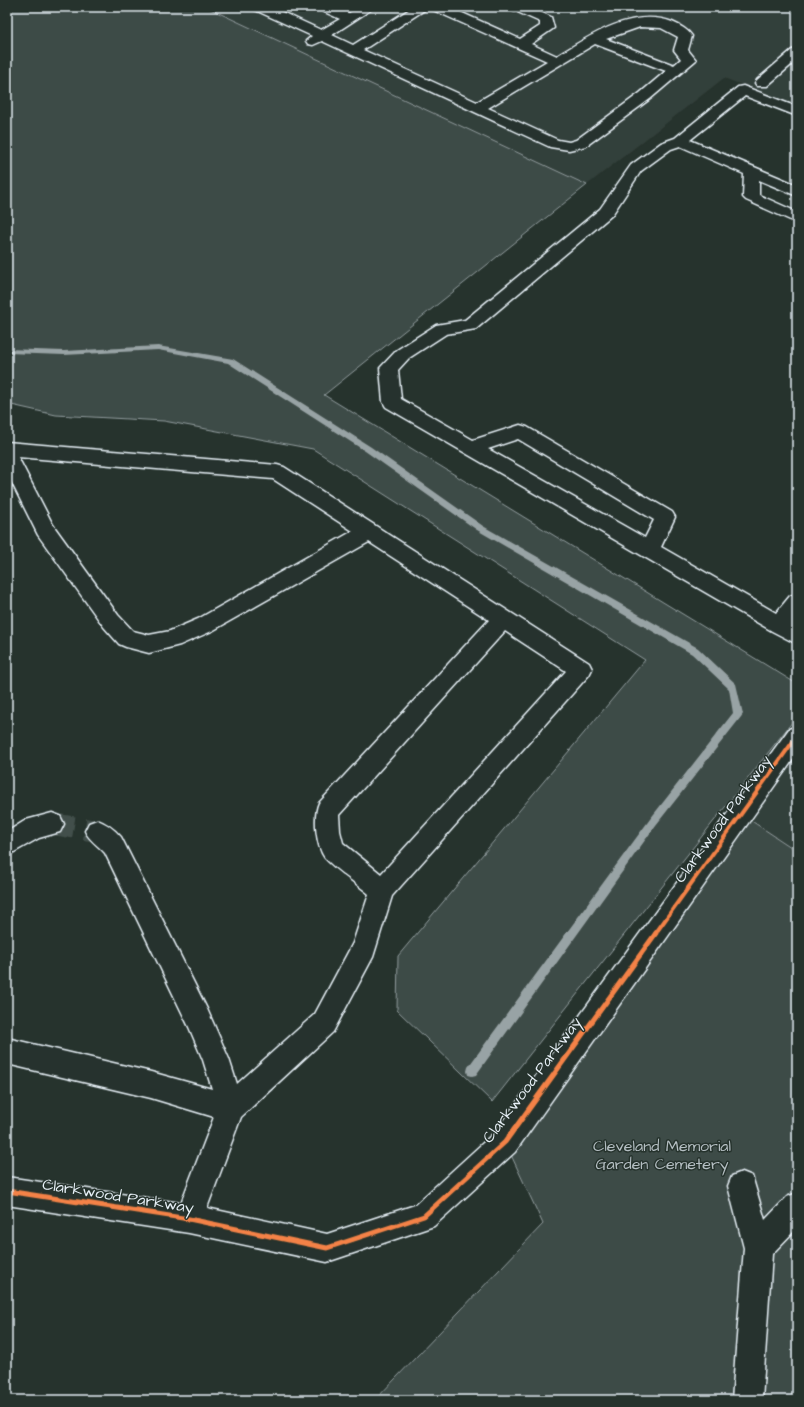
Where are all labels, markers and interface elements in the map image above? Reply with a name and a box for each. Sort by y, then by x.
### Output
street label: Clarkwood Parkway [669,750,778,888]
street label: Clarkwood Parkway [477,1012,588,1148]
park label: Cleveland Memorial Garden Cemetery [593,1135,731,1176]
street label: Clarkwood Parkway [41,1173,196,1220]

